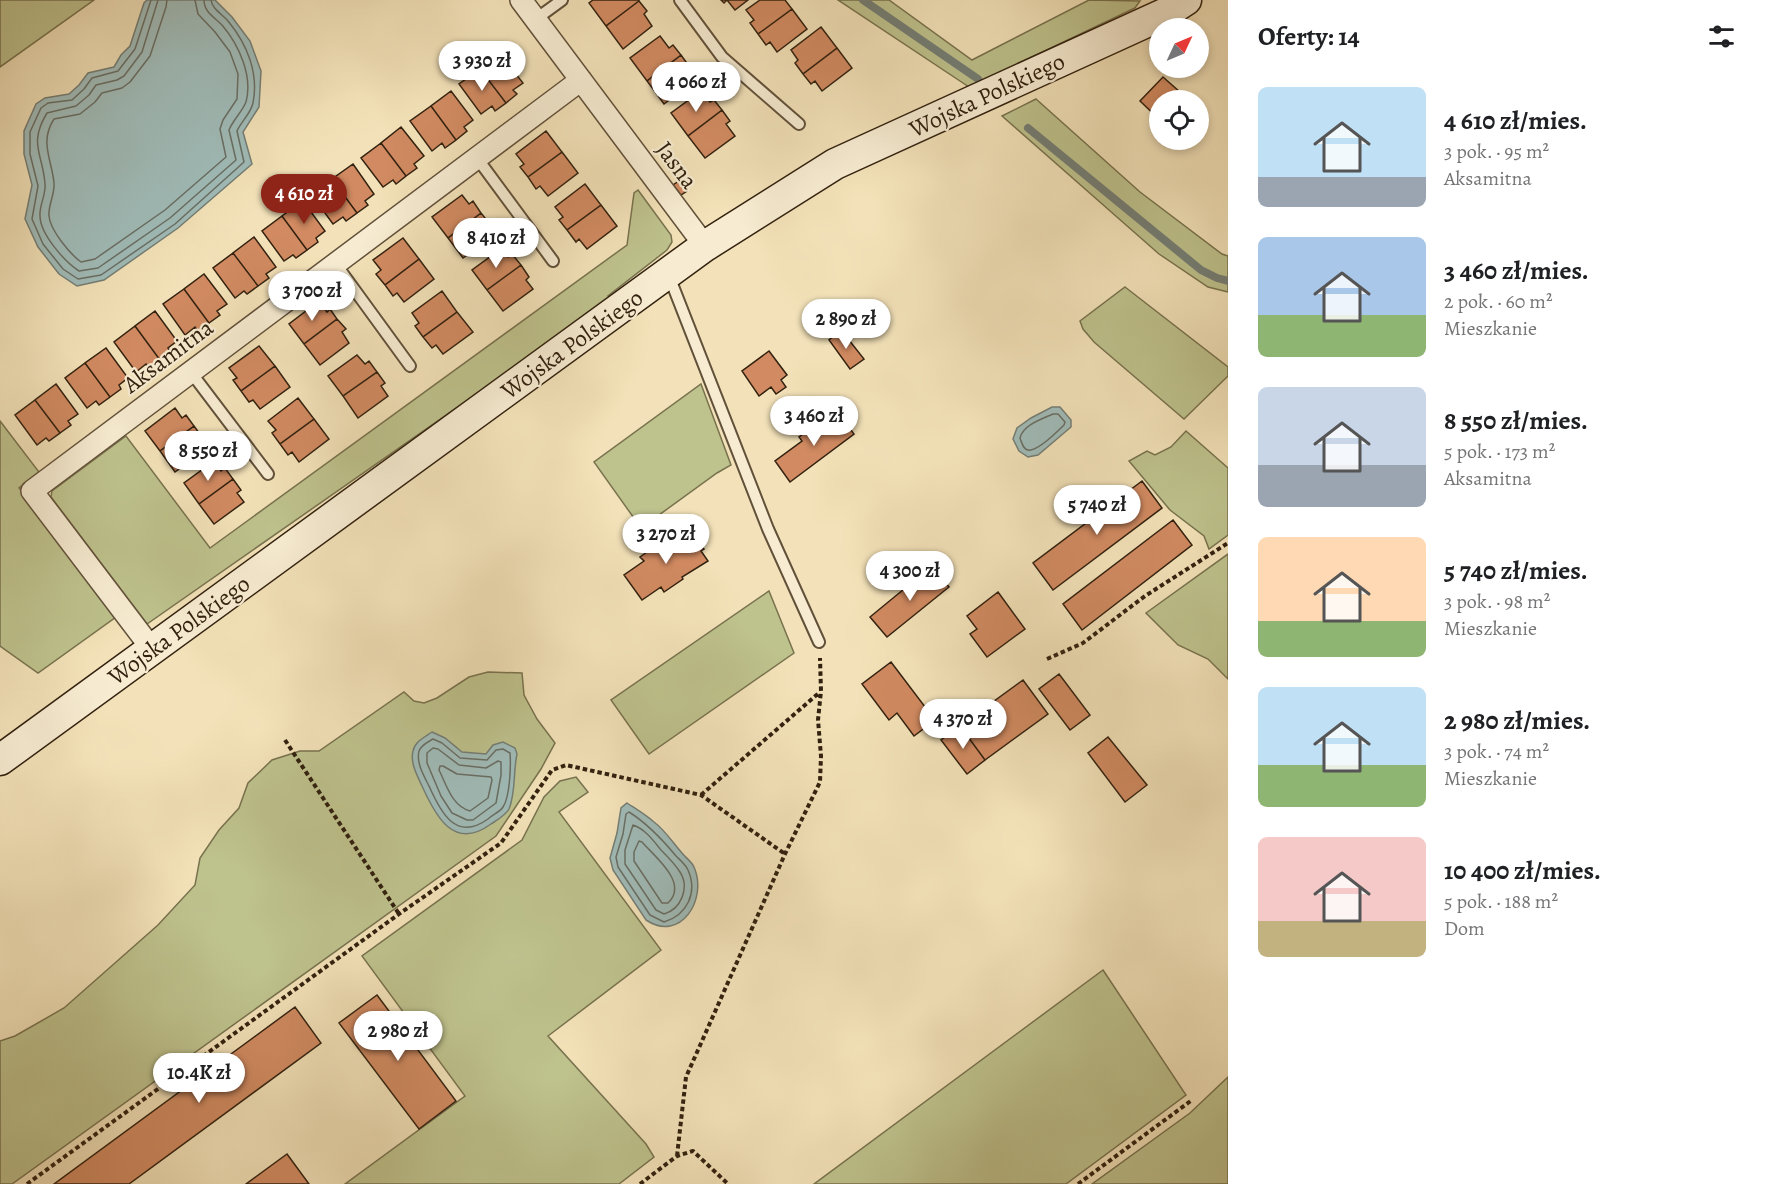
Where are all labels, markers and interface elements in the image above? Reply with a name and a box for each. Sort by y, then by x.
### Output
north arrow [1149,18,1209,78]
map controls [1149,18,1209,150]
text: Oferty: 14 [1258,19,1360,54]
icon: filters [1705,20,1738,53]
pin: 3 930 zł [420,41,544,92]
street label: Wojska Polskiego [903,45,1070,145]
text: 3 930 zł [453,47,511,74]
pin: 4 060 zł [634,62,758,113]
text: 4 060 zł [665,68,727,95]
button: locate [1149,90,1209,150]
text: 4 610 zł/mies. [1444,103,1587,138]
icon: home [1306,111,1378,183]
street label: Jasna [648,134,706,196]
text: 3 pok. · 95 m² [1444,138,1549,165]
text: Aksamitna [1444,165,1532,192]
pin: 4 610 zł [242,174,366,225]
text: 4 610 zł [275,180,333,207]
pin: 8 410 zł [434,218,558,269]
text: 8 410 zł [467,224,525,251]
text: 3 460 zł/mies. [1444,253,1589,288]
icon: home [1306,261,1378,333]
pin: 3 700 zł [250,271,374,322]
text: 3 700 zł [282,277,342,304]
street label: Wojska Polskiego [494,282,650,407]
text: 2 pok. · 60 m² [1444,288,1553,315]
pin: 2 890 zł [784,299,908,350]
text: 2 890 zł [816,305,876,332]
street label: Aksamitna [116,311,220,401]
text: Mieszkanie [1444,315,1537,342]
pin: 3 460 zł [752,396,876,447]
text: 3 460 zł [784,402,844,429]
text: 8 550 zł/mies. [1444,403,1588,438]
icon: home [1306,411,1378,483]
pin: 8 550 zł [146,431,270,482]
text: 8 550 zł [179,437,237,464]
text: 5 pok. · 173 m² [1444,438,1555,465]
text: Aksamitna [1444,465,1532,492]
pin: 5 740 zł [1035,485,1159,536]
text: 5 740 zł [1068,491,1126,518]
pin: 3 270 zł [604,514,728,565]
text: 3 270 zł [636,520,696,547]
pin: 4 300 zł [848,551,972,602]
text: 5 740 zł/mies. [1444,553,1588,588]
text: 4 300 zł [880,557,940,584]
icon: home [1306,561,1378,633]
street label: Wojska Polskiego [101,568,257,693]
text: 3 pok. · 98 m² [1444,588,1550,615]
text: Mieszkanie [1444,615,1537,642]
pin: 4 370 zł [901,699,1025,750]
text: 2 980 zł/mies. [1444,703,1590,738]
text: 4 370 zł [934,705,992,732]
icon: home [1306,711,1378,783]
text: 3 pok. · 74 m² [1444,738,1549,765]
text: Mieszkanie [1444,765,1537,792]
text: 10 400 zł/mies. [1444,853,1601,888]
icon: home [1306,861,1378,933]
text: 5 pok. · 188 m² [1444,888,1558,915]
text: Dom [1444,915,1485,942]
pin: 2 980 zł [336,1011,460,1062]
text: 2 980 zł [368,1017,428,1044]
pin: 10.4K zł [137,1053,261,1104]
text: 10.4K zł [167,1059,231,1086]

